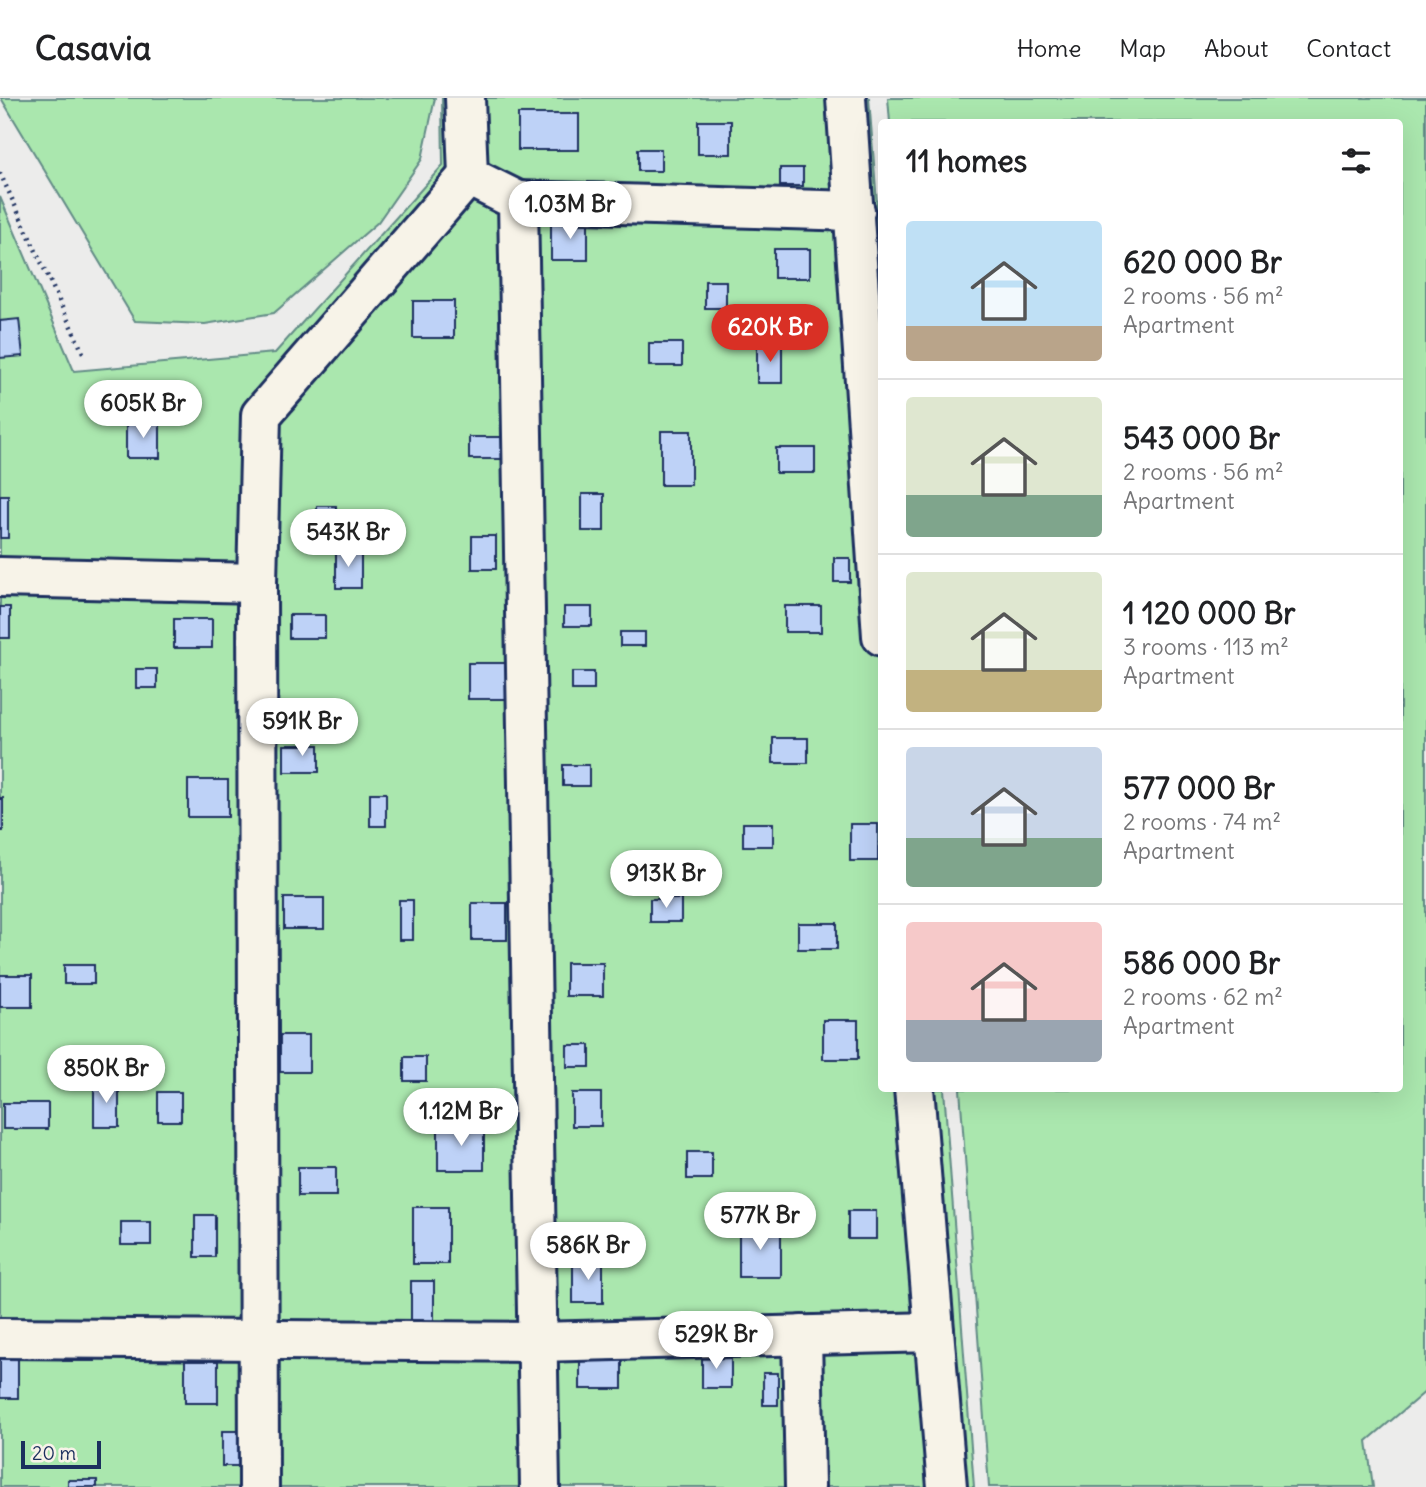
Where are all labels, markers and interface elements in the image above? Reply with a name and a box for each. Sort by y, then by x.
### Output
text: Casavia [35,27,151,69]
text: Home [1017,33,1081,63]
text: Map [1119,33,1166,63]
text: About [1204,33,1268,63]
text: Contact [1306,33,1391,63]
text: 11 homes [906,142,1027,180]
icon: filters [1337,142,1375,180]
pin: 1.03M Br [498,181,642,241]
text: 1.03M Br [525,189,615,218]
text: 620 000 Br [1123,243,1282,281]
icon: home [962,249,1046,333]
text: 2 rooms · 56 m² [1123,281,1284,310]
pin: 620K Br [705,304,835,364]
text: Apartment [1123,310,1235,339]
text: 620K Br [727,312,813,341]
pin: 605K Br [78,380,208,440]
text: 605K Br [100,388,186,417]
text: 543 000 Br [1123,419,1280,457]
icon: home [962,425,1046,509]
text: 2 rooms · 56 m² [1123,457,1284,486]
text: Apartment [1123,486,1235,515]
pin: 543K Br [283,510,413,569]
text: 543K Br [306,517,390,546]
text: 1 120 000 Br [1123,594,1296,632]
icon: home [962,600,1046,684]
text: 3 rooms · 113 m² [1123,632,1289,661]
text: Apartment [1123,661,1235,690]
pin: 591K Br [237,698,367,758]
text: 591K Br [262,706,342,735]
text: 577 000 Br [1123,769,1275,807]
icon: home [962,775,1046,859]
text: 2 rooms · 74 m² [1123,807,1281,836]
text: Apartment [1123,836,1235,865]
pin: 913K Br [601,850,731,910]
text: 913K Br [626,858,706,887]
text: 586 000 Br [1123,944,1280,982]
icon: home [962,950,1046,1034]
text: 2 rooms · 62 m² [1123,982,1283,1011]
text: Apartment [1123,1011,1235,1040]
pin: 850K Br [41,1046,171,1105]
text: 850K Br [63,1053,149,1082]
pin: 1.12M Br [389,1088,533,1148]
text: 1.12M Br [419,1096,503,1125]
pin: 577K Br [695,1192,825,1252]
text: 577K Br [720,1200,800,1229]
pin: 586K Br [523,1222,653,1282]
text: 586K Br [546,1230,630,1259]
pin: 529K Br [651,1312,781,1371]
text: 529K Br [674,1319,758,1348]
scale bar [21,1438,102,1470]
text: 20 m [32,1441,76,1465]

